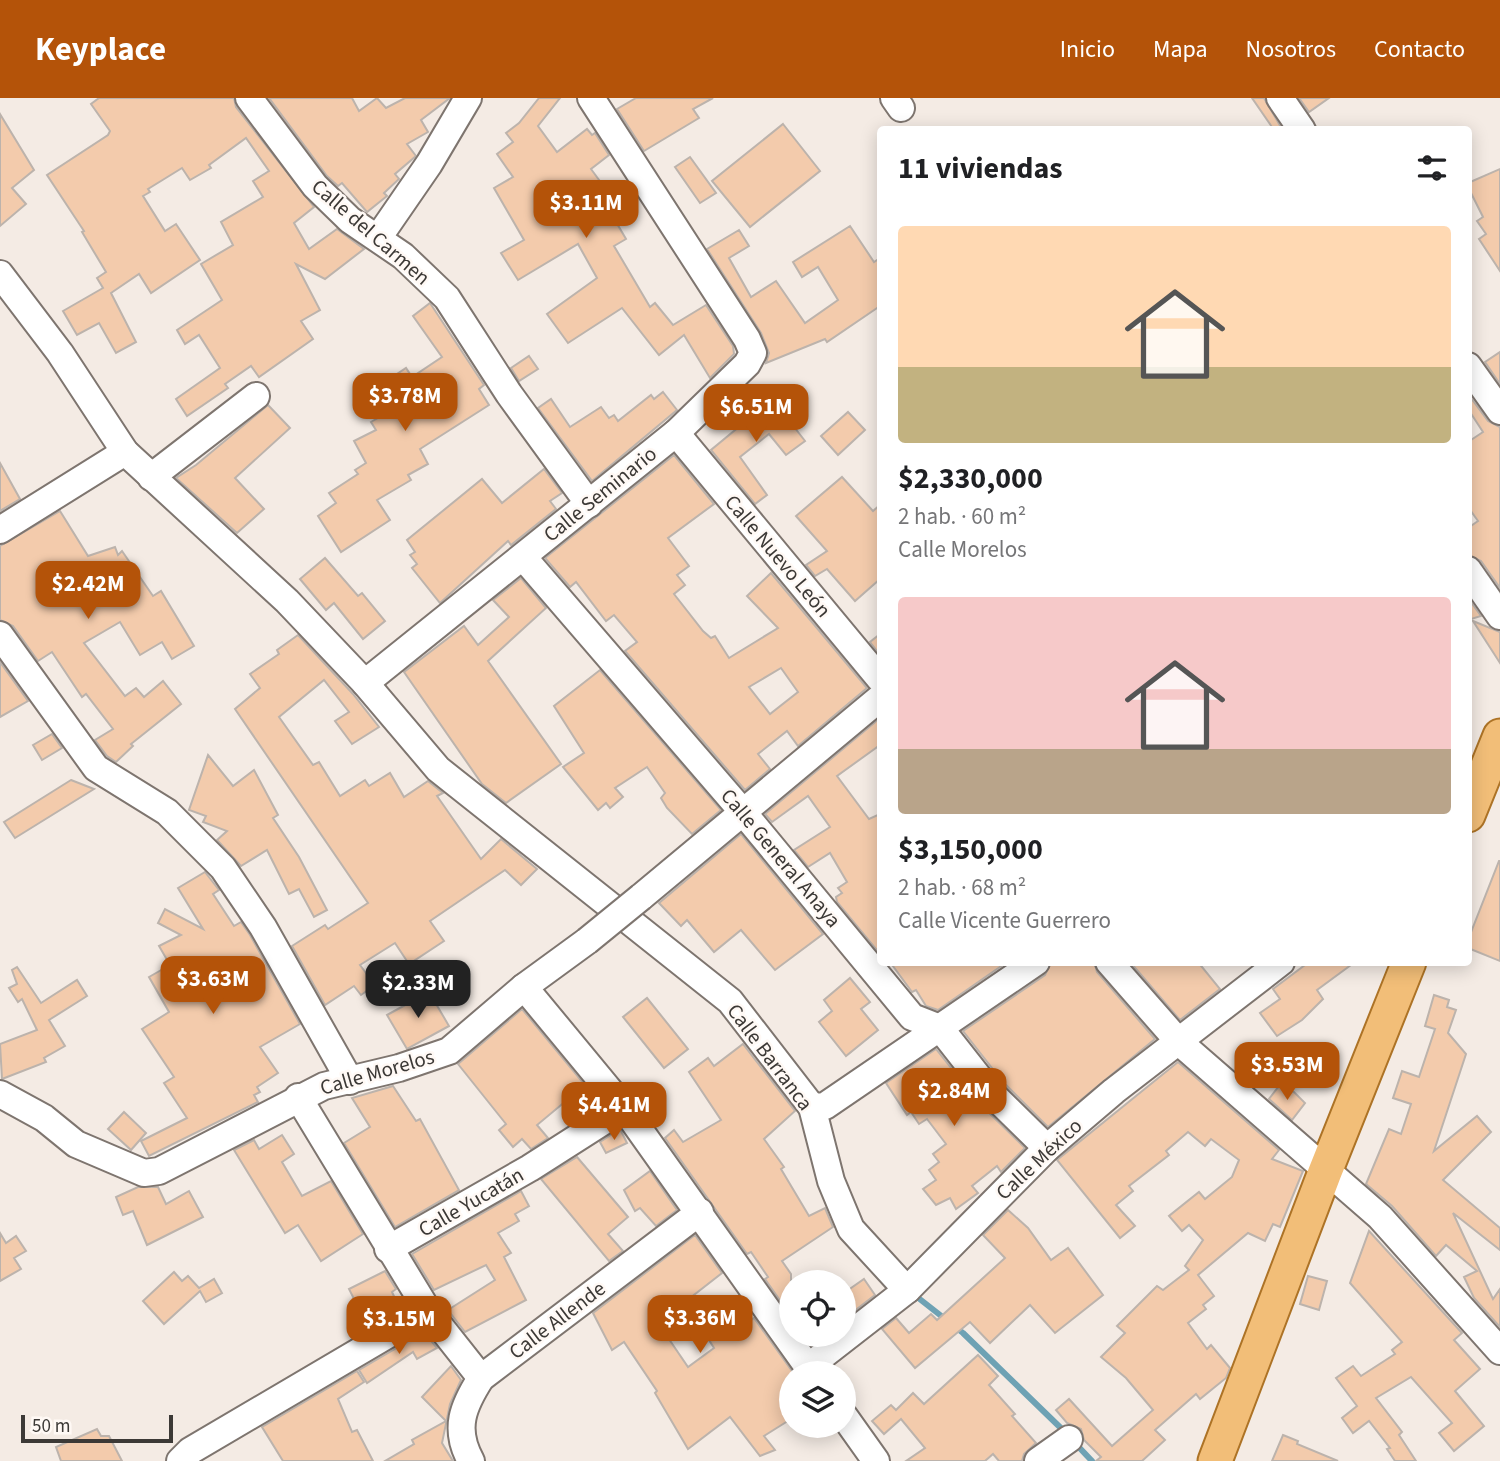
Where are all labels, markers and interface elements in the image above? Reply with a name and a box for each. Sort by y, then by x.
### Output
text: Keyplace [35,26,166,73]
text: Inicio [1060,32,1115,67]
text: Mapa [1153,32,1208,67]
text: Nosotros [1246,32,1336,67]
text: Contacto [1374,32,1465,67]
text: 11 viviendas [898,147,1063,190]
icon: filters [1413,149,1451,187]
street label: Calle del Carmen [305,172,437,292]
pin: $3.11M [529,180,643,240]
text: $3.11M [549,186,623,219]
icon: home [1112,271,1238,397]
pin: $3.78M [348,374,462,433]
text: $3.78M [368,379,442,412]
pin: $6.51M [699,384,813,444]
text: $6.51M [719,390,793,423]
street label: Calle Seminario [537,439,663,549]
text: $2,330,000 [898,457,1043,500]
street label: Calle Nuevo León [718,488,838,624]
text: 2 hab. · 60 m² [898,500,1026,533]
text: Calle Morelos [898,533,1027,566]
pin: $2.42M [31,561,145,621]
text: $2.42M [51,567,125,600]
icon: home [1112,642,1238,768]
street label: Calle General Anaya [714,782,848,934]
text: $3,150,000 [898,828,1043,871]
text: 2 hab. · 68 m² [898,871,1026,904]
text: Calle Vicente Guerrero [898,904,1111,937]
pin: $3.63M [156,956,270,1016]
pin: $2.33M [361,960,475,1020]
text: $3.63M [176,962,250,995]
text: $2.33M [381,966,455,999]
street label: Calle Barranca [720,997,820,1117]
street label: Calle Morelos [316,1041,438,1103]
pin: $3.53M [1230,1042,1344,1102]
text: $3.53M [1250,1048,1324,1081]
pin: $2.84M [897,1068,1011,1128]
text: $2.84M [917,1074,991,1107]
pin: $4.41M [557,1082,671,1142]
text: $4.41M [577,1088,651,1121]
street label: Calle México [989,1111,1089,1207]
street label: Calle Yucatán [413,1160,529,1244]
map controls [779,1270,856,1438]
button: locate [779,1270,856,1347]
street label: Calle Allende [502,1274,612,1366]
pin: $3.15M [342,1296,456,1356]
pin: $3.36M [643,1296,757,1355]
text: $3.36M [663,1301,737,1334]
text: $3.15M [362,1302,436,1335]
button: layers [779,1361,856,1438]
scale bar [21,1412,173,1444]
text: 50 m [32,1413,70,1440]

